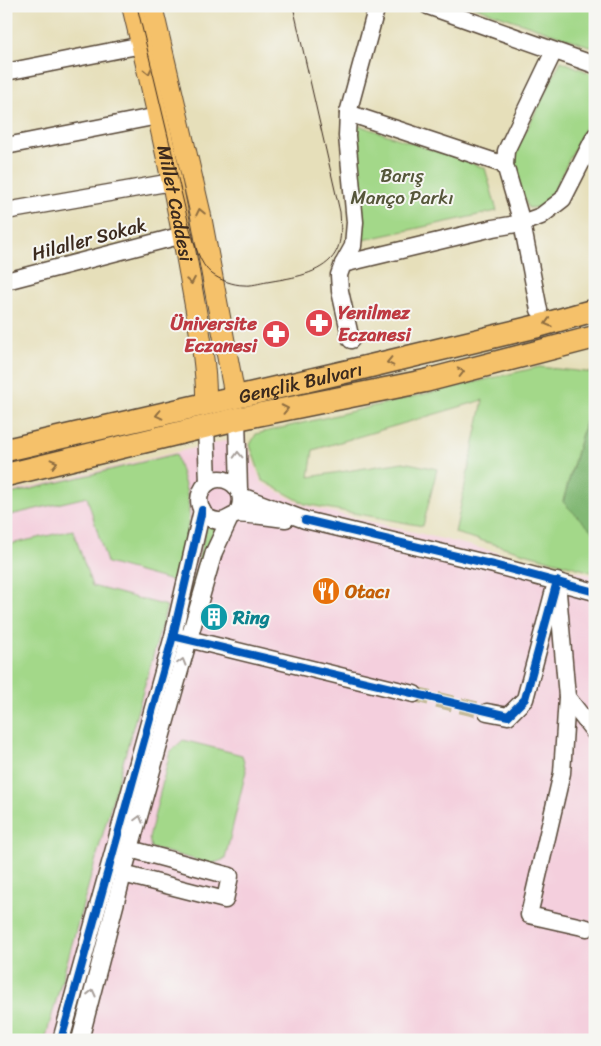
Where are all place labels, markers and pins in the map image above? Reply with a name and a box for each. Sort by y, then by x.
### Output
place label: Yenilmez Eczanesi [338,296,411,351]
place label: Üniversite Eczanesi [170,307,258,362]
pharmacy icon: Yenilmez Eczanesi [304,308,334,338]
pharmacy icon: Üniversite Eczanesi [261,319,291,349]
place label: Otacı [345,575,390,608]
restaurant icon: Otacı [311,576,341,606]
place label: Ring [232,601,270,634]
building icon: Ring [199,602,229,632]

